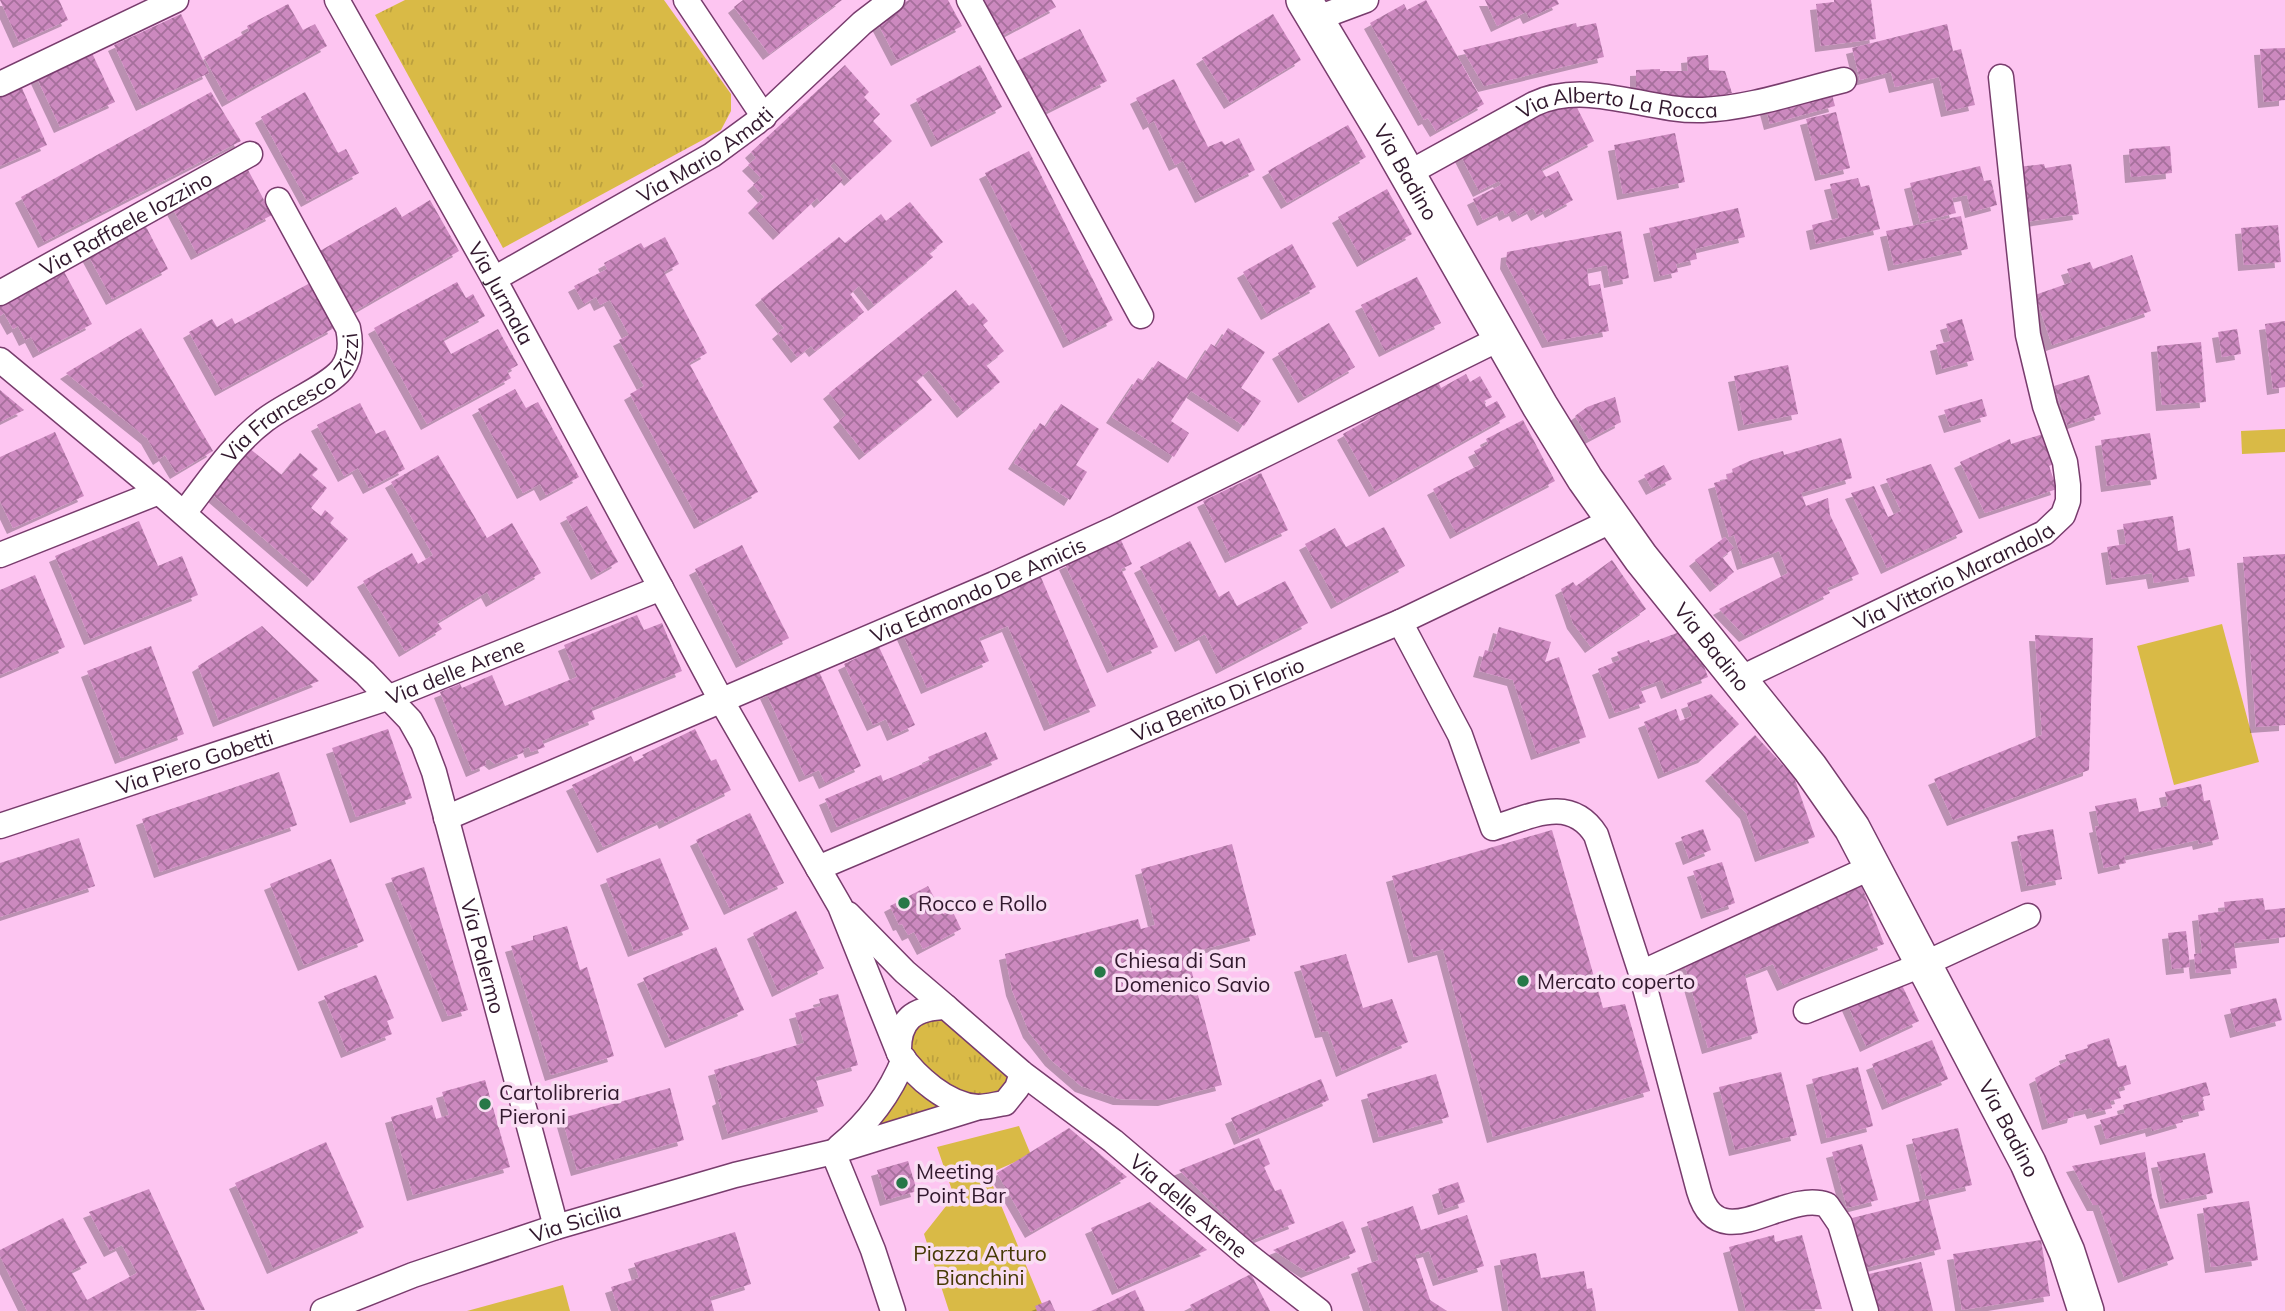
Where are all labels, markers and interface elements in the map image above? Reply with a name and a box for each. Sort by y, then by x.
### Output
street label: Via Alberto La Rocca [1512,82,1719,124]
street label: Via Mario Amati [632,101,778,208]
street label: Via Badino [1368,119,1444,225]
street label: Via Raffaele Iozzino [35,165,217,281]
street label: Via Jurmala [463,237,540,349]
street label: Via Francesco Zizzi [216,332,363,467]
street label: Via Vittorio Marandola [1849,517,2060,635]
street label: Via Edmondo De Amicis [866,531,1090,648]
street label: Via Badino [1669,597,1756,696]
street label: Via delle Arene [382,631,528,710]
street label: Via Benito Di Florio [1127,651,1308,747]
street label: Via Piero Gobetti [113,724,276,800]
place label: Rocco e Rollo [918,890,1047,916]
marker: Rocco e Rollo [896,895,912,911]
street label: Via Palermo [456,896,511,1017]
place label: Chiesa di San Domenico Savio [1114,947,1270,997]
marker: Chiesa di San Domenico Savio [1092,964,1108,980]
place label: Mercato coperto [1537,968,1695,994]
marker: Mercato coperto [1515,973,1531,989]
street label: Via Badino [1973,1075,2045,1181]
place label: Cartolibreria Pieroni [499,1079,620,1129]
marker: Cartolibreria Pieroni [477,1096,493,1112]
street label: Via delle Arene [1125,1148,1253,1263]
place label: Meeting Point Bar [916,1158,1006,1208]
marker: Meeting Point Bar [894,1175,910,1191]
street label: Via Sicilia [527,1196,624,1248]
park label: Piazza Arturo Bianchini [913,1240,1047,1290]

